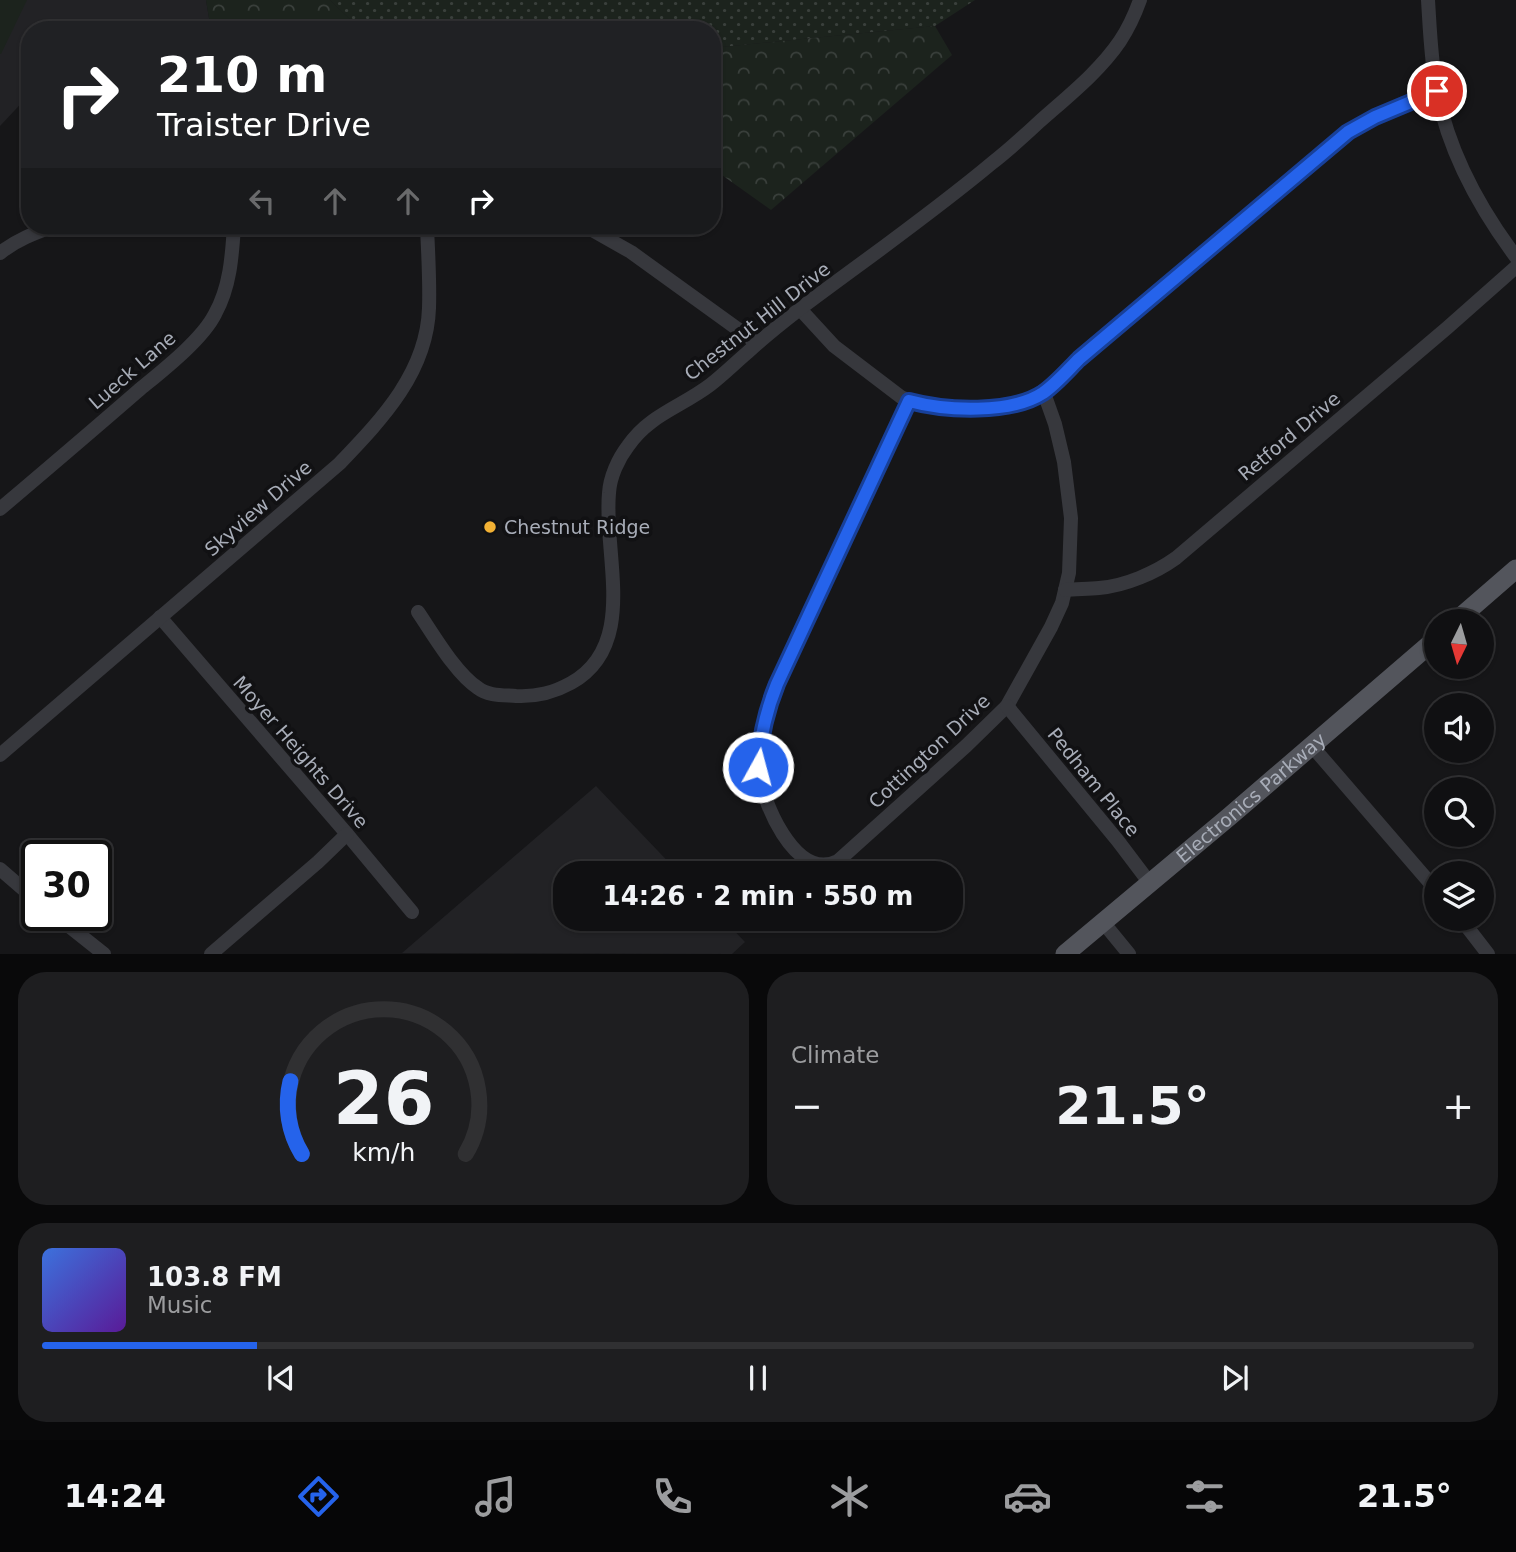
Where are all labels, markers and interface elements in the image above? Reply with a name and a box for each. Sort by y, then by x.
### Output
text: 210 m [157,47,327,104]
icon: right [42,49,133,140]
pin [1407,61,1467,121]
icon: arrive [1418,72,1456,110]
text: Traister Drive [157,106,371,144]
icon: left [243,182,281,220]
icon: ahead [316,182,354,220]
icon: ahead [389,182,427,220]
icon: right [462,182,500,220]
street label: Chestnut Hill Drive [680,257,834,385]
street label: Lueck Lane [84,326,180,414]
street label: Retford Drive [1234,387,1344,485]
street label: Skyview Drive [200,456,316,560]
place label: Chestnut Ridge [504,516,650,538]
marker: Chestnut Ridge [482,519,498,535]
north arrow [1424,609,1494,679]
map controls [1424,609,1494,931]
street label: Moyer Heights Drive [229,671,373,833]
street label: Cottington Drive [864,689,994,813]
button: sound [1424,693,1494,763]
street label: Pedham Place [1044,723,1144,841]
street label: Electronics Parkway [1172,728,1330,867]
position arrow [721,730,795,804]
button: search [1424,777,1494,847]
speed limit sign: 30 [21,840,112,931]
button: layers [1424,861,1494,931]
text: 14:26 · 2 min · 550 m [603,881,913,911]
text: Climate [791,1042,880,1068]
text: 26 [333,1057,434,1142]
text: 21.5° [1055,1076,1210,1136]
text: − [791,1084,823,1128]
text: + [1442,1084,1474,1128]
text: km/h [352,1138,415,1167]
text: 103.8 FM [147,1262,282,1292]
text: Music [147,1292,212,1318]
icon: previous [262,1359,300,1397]
icon: pause [739,1359,777,1397]
icon: next [1216,1359,1254,1397]
icon: directions [294,1472,343,1521]
icon: music [471,1472,520,1521]
icon: phone [648,1472,697,1521]
icon: climate [825,1472,874,1521]
icon: car [1003,1472,1052,1521]
icon: filters [1180,1472,1229,1521]
text: 14:24 [64,1477,166,1515]
text: 21.5° [1357,1477,1452,1515]

